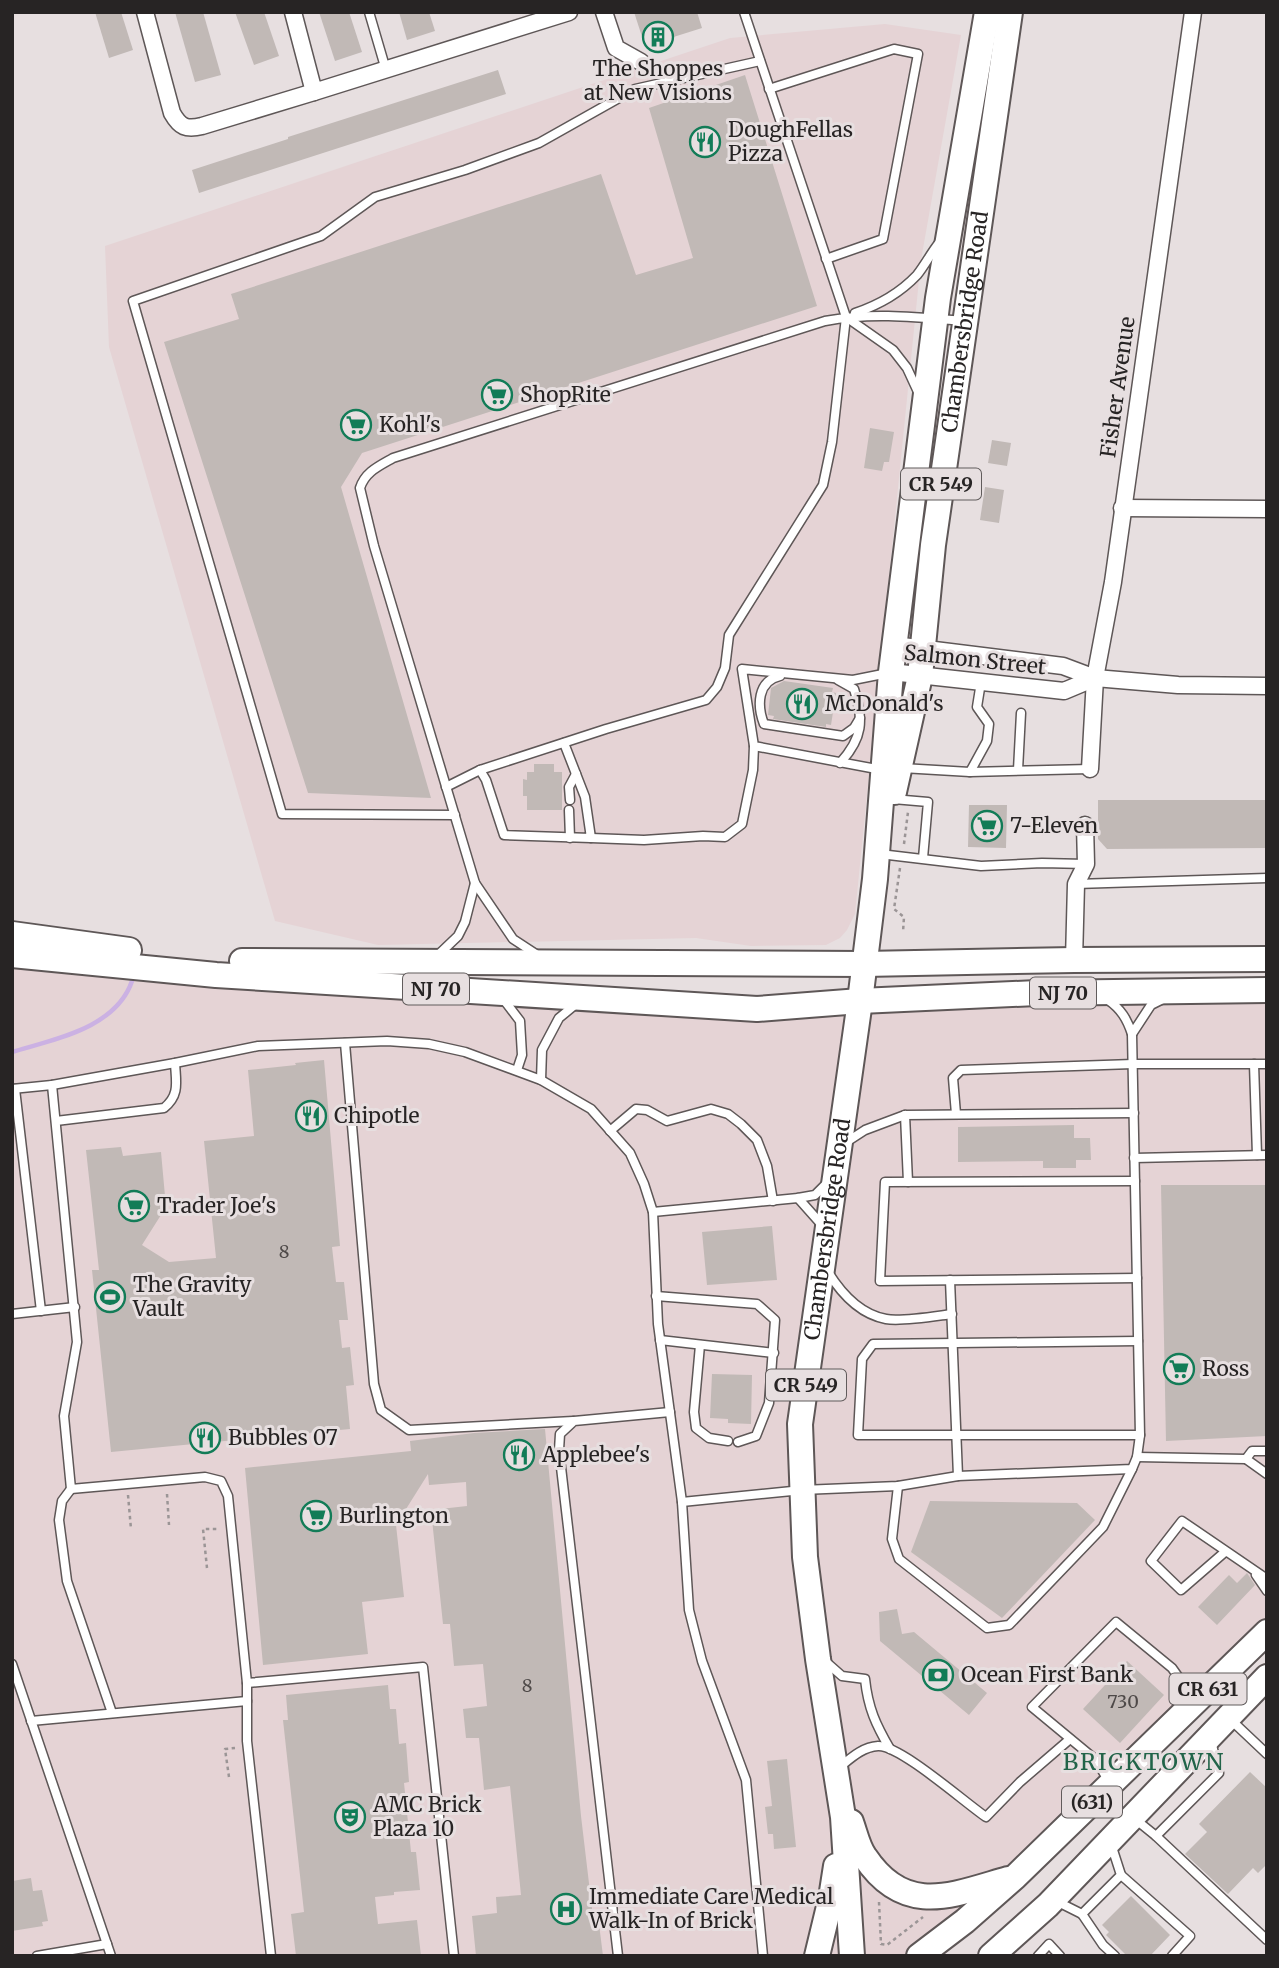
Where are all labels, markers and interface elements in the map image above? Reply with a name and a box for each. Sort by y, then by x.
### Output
building icon: The Shoppes at New Visions [641,20,675,54]
place label: The Shoppes at New Visions [584,55,732,106]
place label: DoughFellas Pizza [728,116,853,167]
restaurant icon: DoughFellas Pizza [688,125,722,159]
street label: Chambersbridge Road [935,209,994,434]
street label: Fisher Avenue [1094,315,1141,459]
supermarket icon: ShopRite [480,378,514,412]
place label: ShopRite [520,381,611,408]
supermarket icon: Kohl's [339,408,373,442]
place label: Kohl's [379,411,440,438]
road number: CR 549 [901,468,981,499]
street label: Salmon Street [903,639,1047,680]
restaurant icon: McDonald's [785,687,819,721]
place label: McDonald's [825,690,944,717]
supermarket icon: 7-Eleven [970,809,1004,843]
place label: 7-Eleven [1010,812,1098,839]
road number: NJ 70 [403,973,469,1004]
road number: NJ 70 [1030,978,1096,1009]
restaurant icon: Chipotle [294,1099,328,1133]
place label: Chipotle [334,1102,419,1129]
street label: Chambersbridge Road [798,1116,856,1342]
supermarket icon: Trader Joe's [117,1189,151,1223]
place label: Trader Joe's [157,1192,276,1219]
house number: 8 [279,1240,289,1263]
place label: The Gravity Vault [132,1271,252,1322]
sports icon: The Gravity Vault [93,1280,127,1314]
supermarket icon: Ross [1162,1352,1196,1386]
place label: Ross [1202,1355,1249,1382]
road number: CR 549 [766,1370,846,1400]
restaurant icon: Bubbles 07 [188,1421,222,1455]
place label: Bubbles 07 [228,1424,338,1451]
restaurant icon: Applebee's [502,1438,536,1472]
place label: Applebee's [541,1441,650,1468]
supermarket icon: Burlington [299,1499,333,1533]
place label: Burlington [339,1502,449,1529]
bank icon: Ocean First Bank [921,1658,955,1692]
place label: Ocean First Bank [961,1661,1134,1688]
house number: 8 [522,1674,532,1697]
road number: CR 631 [1170,1674,1246,1704]
house number: 730 [1107,1690,1139,1713]
district label: BRICKTOWN [1063,1747,1225,1776]
road number: (631) [1062,1786,1122,1818]
place label: AMC Brick Plaza 10 [372,1791,482,1842]
theatre icon: AMC Brick Plaza 10 [333,1800,367,1834]
place label: Immediate Care Medical Walk-In of Brick [588,1883,834,1934]
hospital icon: Immediate Care Medical Walk-In of Brick [549,1892,583,1926]

